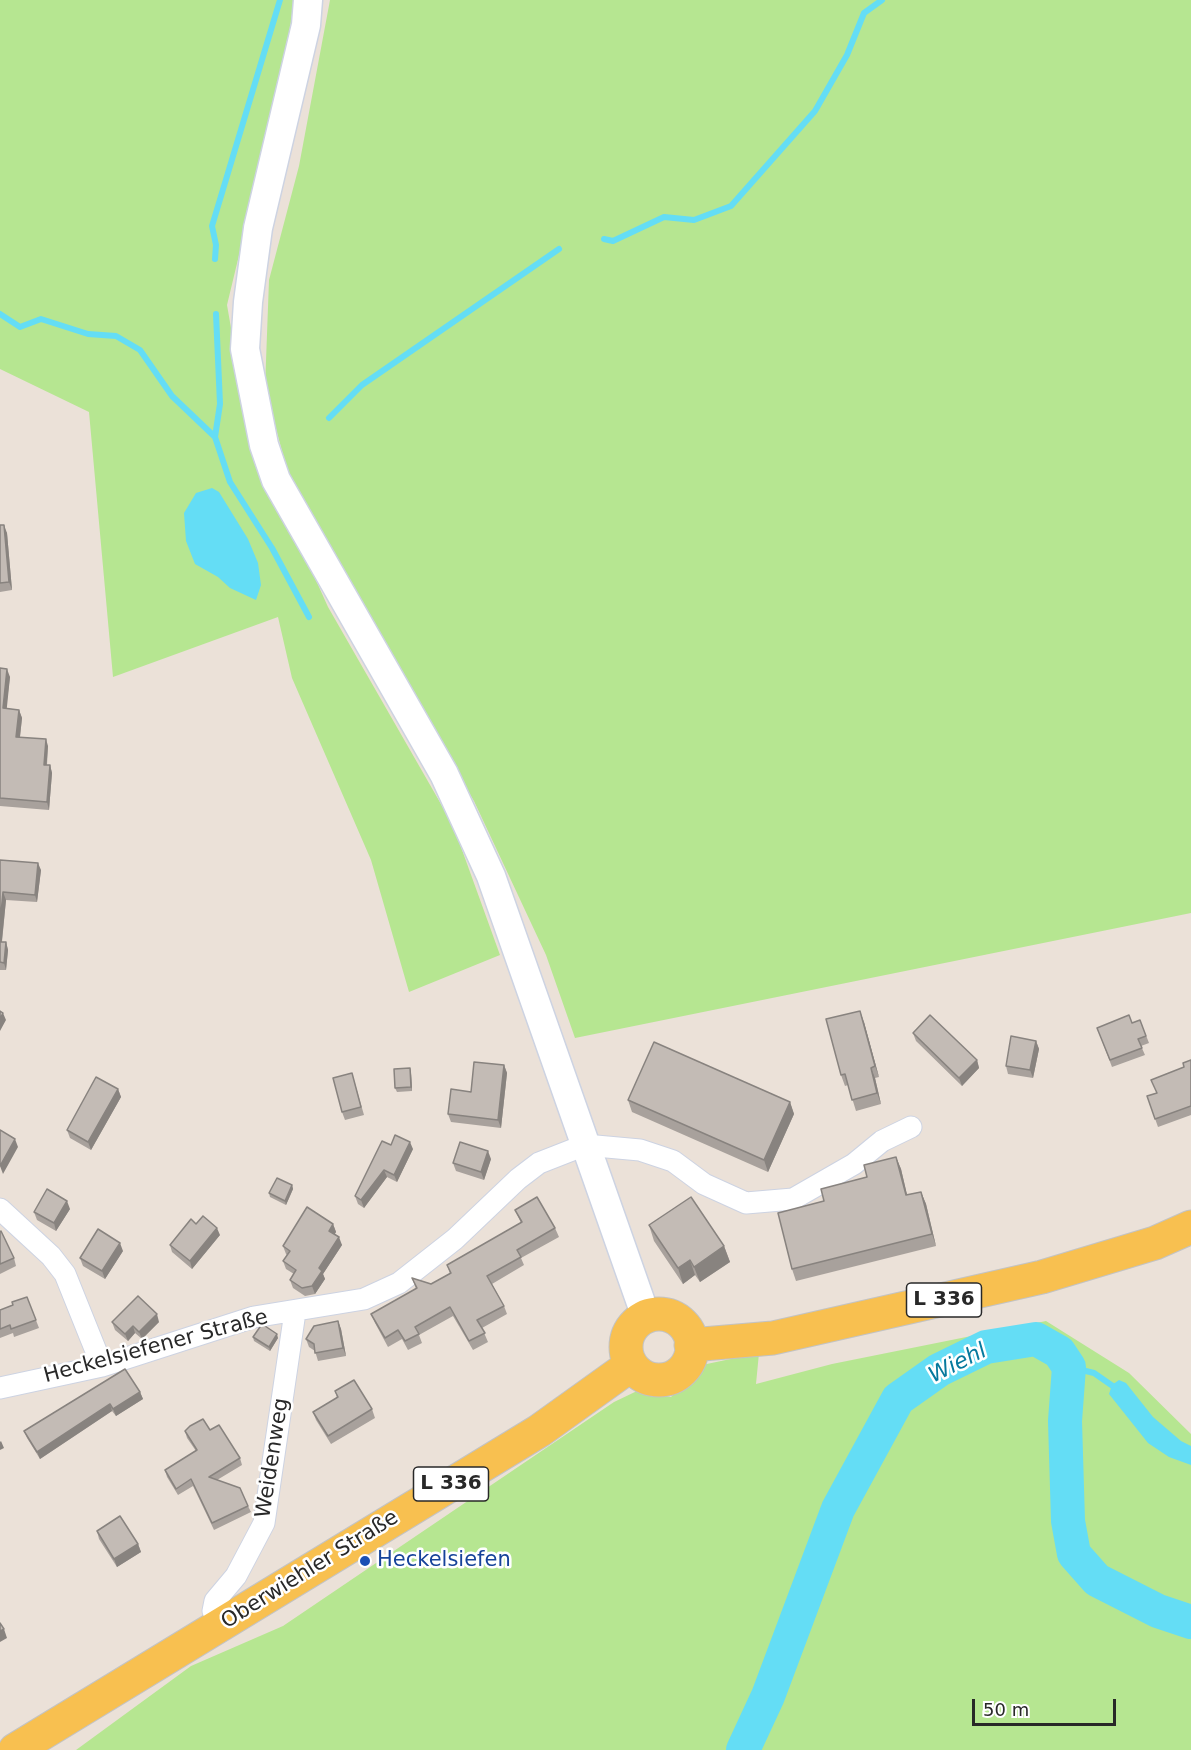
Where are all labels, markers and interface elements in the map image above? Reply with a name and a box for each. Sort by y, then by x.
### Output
road number: L 336 [906,1283,982,1317]
street label: Heckelsiefener Straße [41,1305,271,1389]
water label: Wiehl [925,1338,991,1390]
street label: Weidenweg [251,1396,295,1520]
road number: L 336 [414,1467,488,1501]
street label: Oberwiehler Straße [217,1505,403,1635]
place label: Heckelsiefen [377,1548,511,1574]
marker: Heckelsiefen [358,1554,372,1568]
scale bar [975,1687,1119,1725]
text: 50 m [983,1699,1029,1720]

